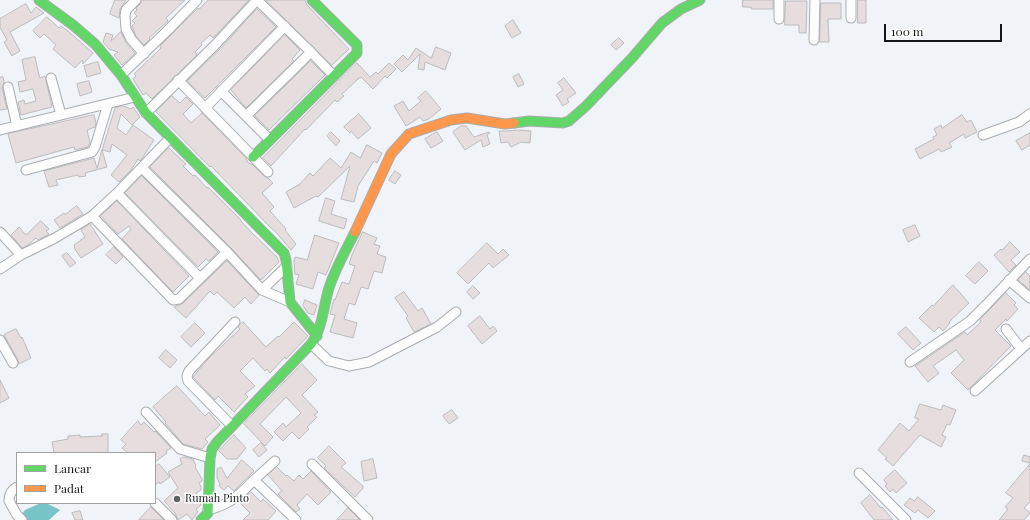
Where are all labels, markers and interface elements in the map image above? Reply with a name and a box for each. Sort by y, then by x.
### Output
scale bar [886,16,1004,42]
text: 100 m [891,23,923,39]
legend [16,452,156,504]
text: Lancar [54,460,91,476]
text: Padat [54,480,84,496]
place label: Rumah Pinto [185,492,249,506]
marker: Rumah Pinto [172,494,182,504]

